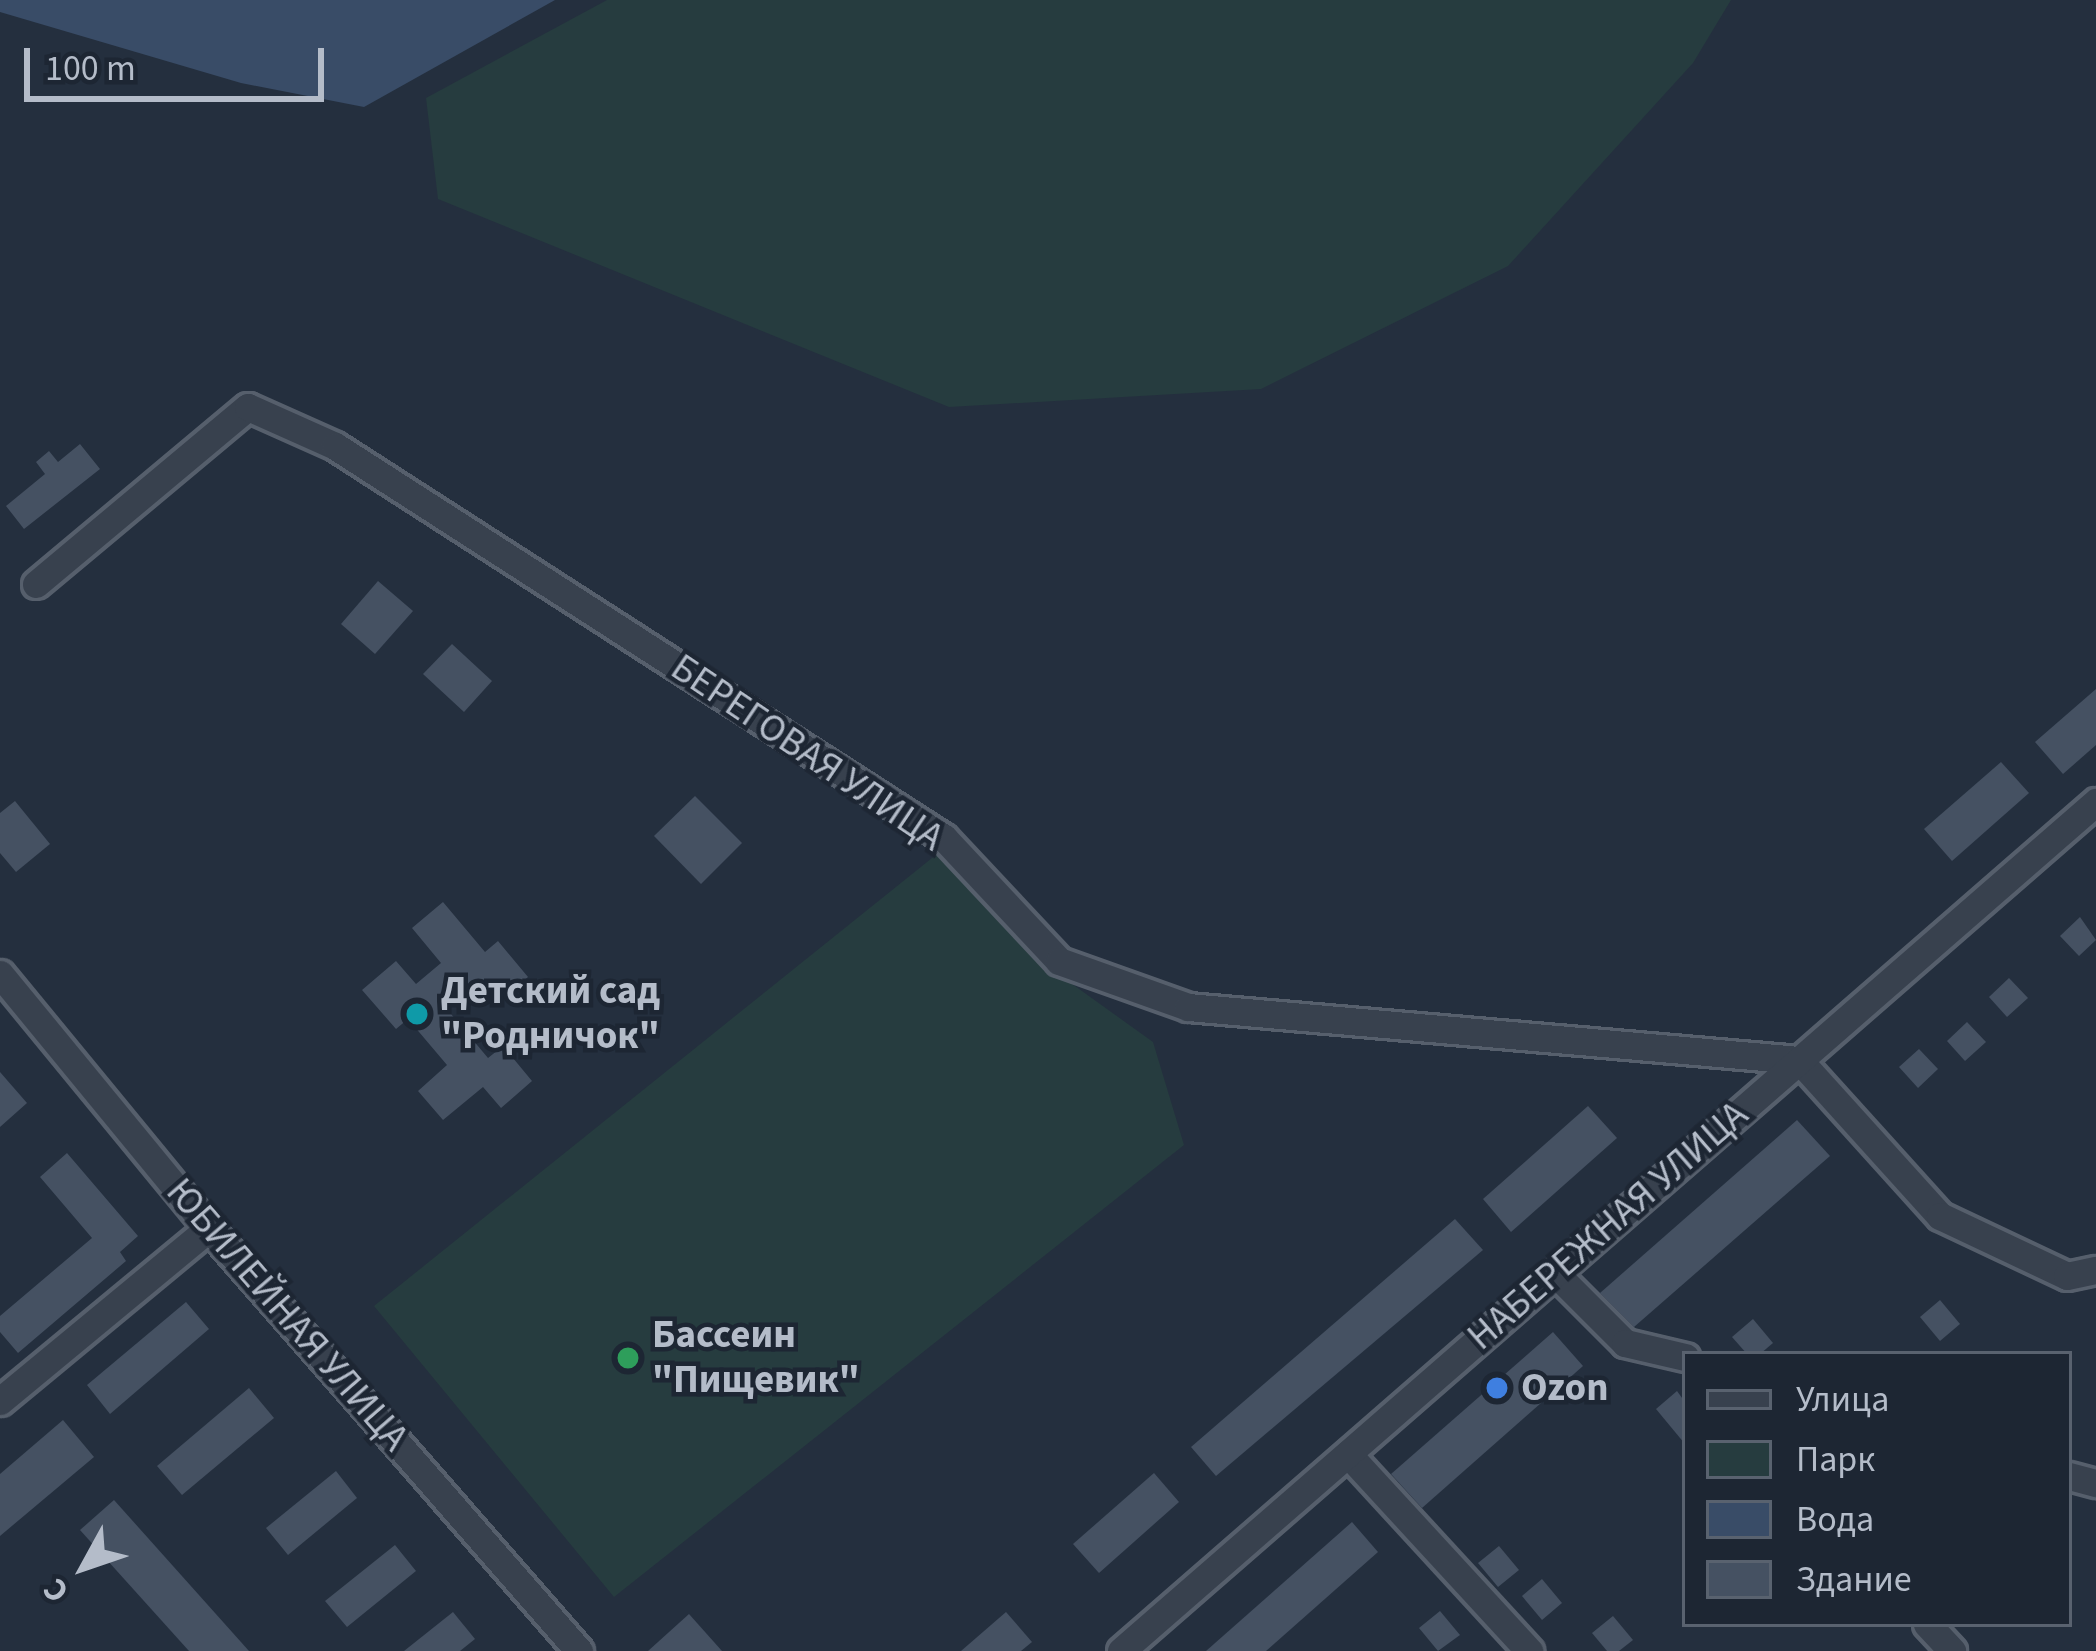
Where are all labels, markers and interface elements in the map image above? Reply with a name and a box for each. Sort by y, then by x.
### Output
scale bar [30,24,330,98]
text: 100 m [45,43,136,94]
street label: БЕРЕГОВАЯ УЛИЦА [662,645,952,861]
place label: Детский сад "Родничок" [441,969,660,1060]
marker: Детский сад "Родничок" [404,1001,430,1027]
street label: НАБЕРЕЖНАЯ УЛИЦА [1458,1092,1758,1360]
street label: ЮБИЛЕЙНАЯ УЛИЦА [156,1169,418,1461]
place label: Бассеин "Пищевик" [652,1313,860,1404]
marker: Бассеин "Пищевик" [615,1345,641,1371]
legend [1682,1351,2072,1627]
place label: Ozon [1521,1365,1609,1411]
text: Улица [1796,1374,1889,1425]
marker: Ozon [1484,1375,1510,1401]
text: Парк [1796,1434,1875,1485]
text: Вода [1796,1494,1874,1545]
north arrow [24,1507,144,1627]
text: Здание [1796,1554,1912,1605]
text: С [32,1568,80,1613]

